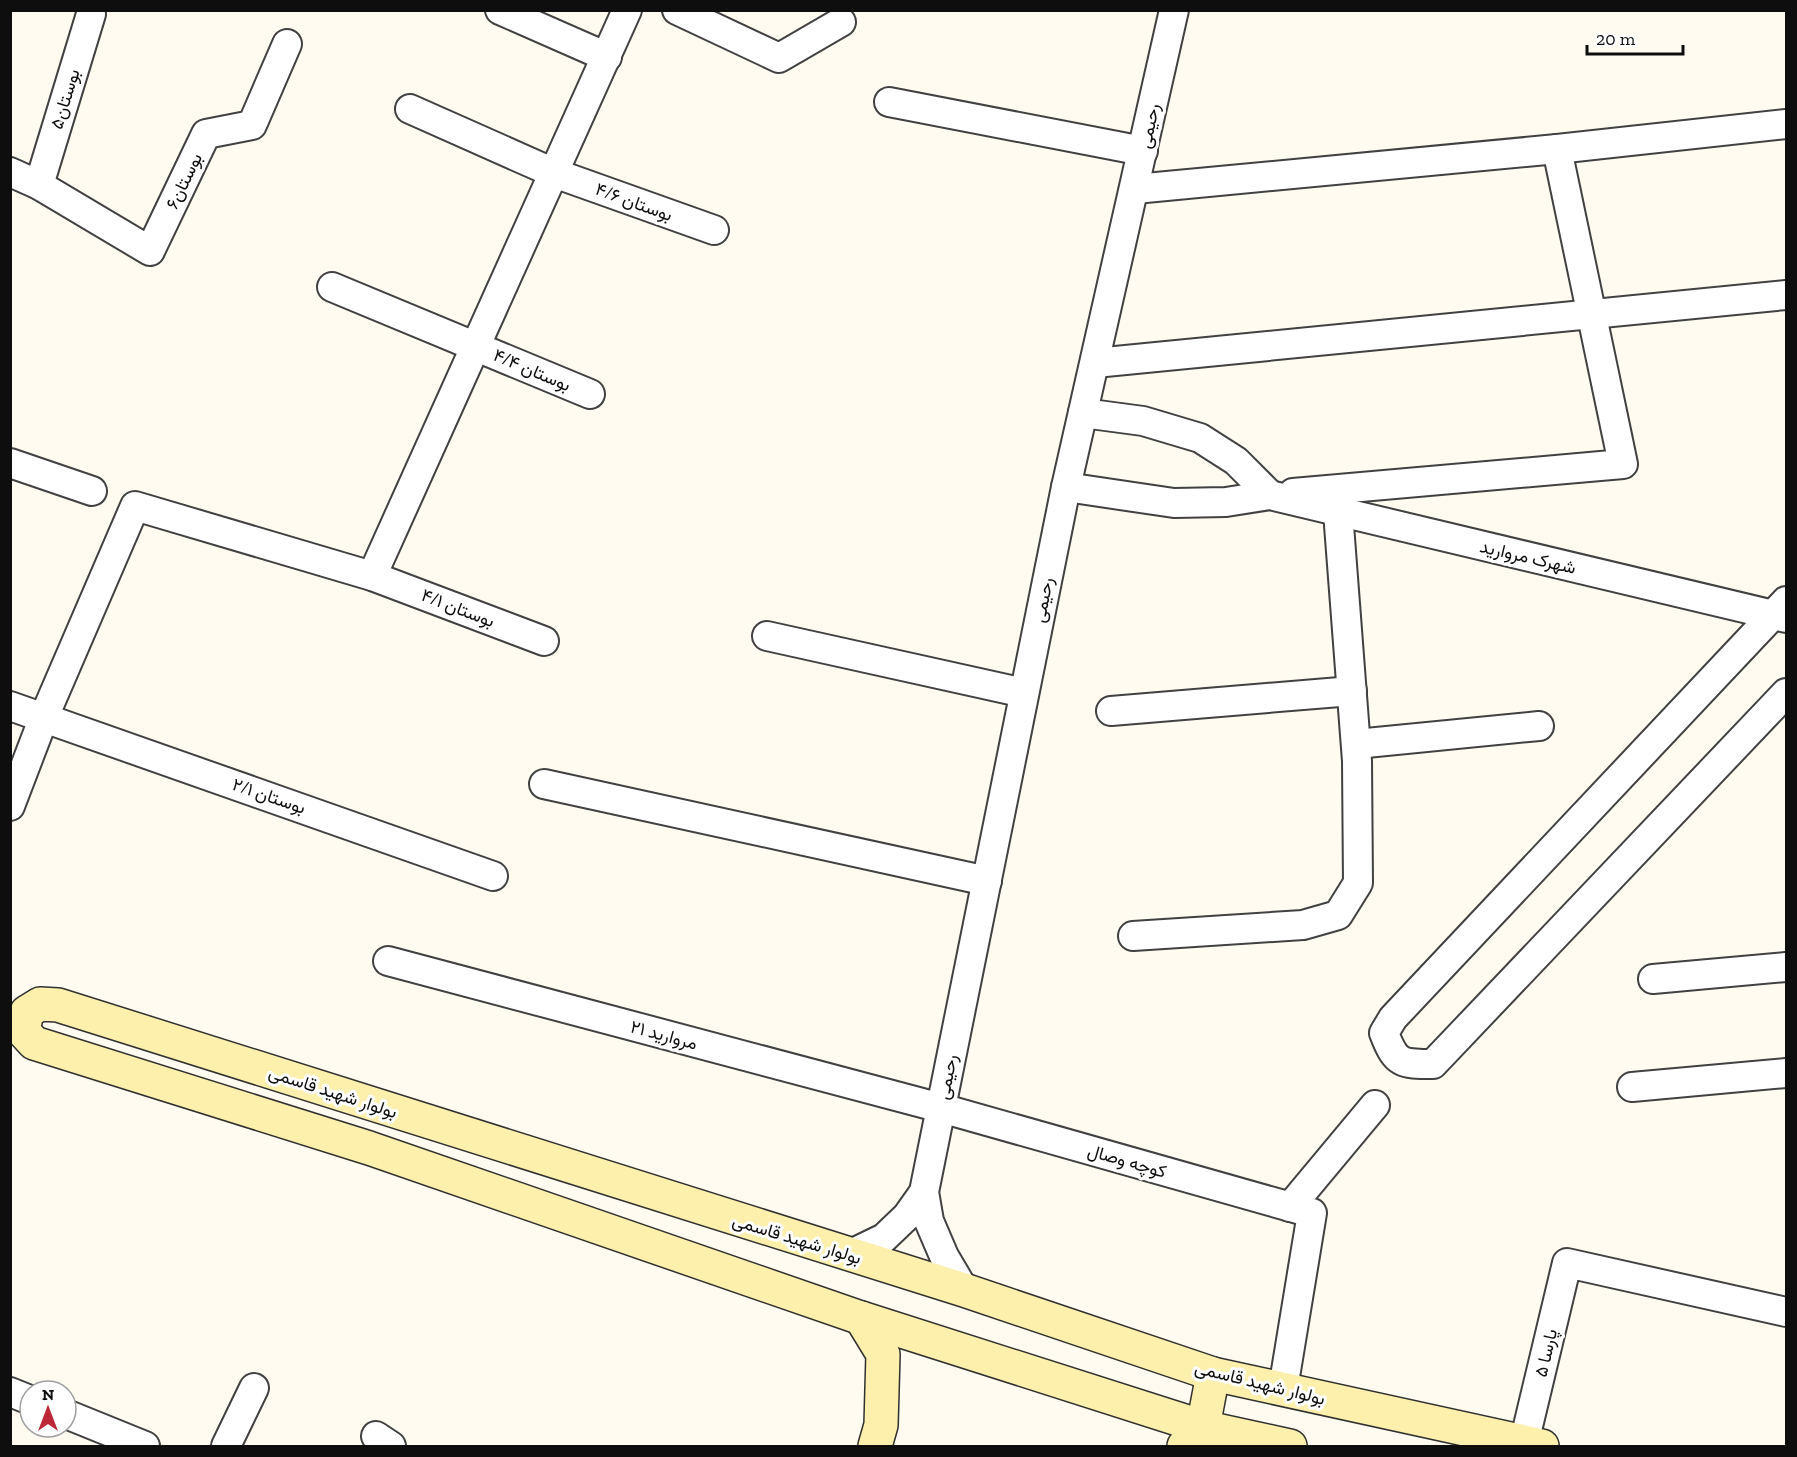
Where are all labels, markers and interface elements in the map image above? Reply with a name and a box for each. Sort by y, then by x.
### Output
scale bar [1587,18,1683,56]
text: 20 m [1596,28,1636,50]
street label: بوستان۵ [45,66,85,132]
street label: رحیمی [1133,101,1165,151]
street label: بوستان۶ [161,149,207,213]
street label: بوستان ۴/۶ [592,178,676,226]
street label: بوستان ۴/۴ [490,344,574,396]
street label: شهرک مروارید [1478,535,1578,579]
street label: رحیمی [1028,576,1058,624]
street label: بوستان ۴/۱ [418,584,498,632]
street label: بوستان ۲/۱ [229,773,309,819]
street label: مروارید ۲۱ [628,1016,700,1054]
street label: رحیمی [932,1053,962,1101]
street label: بولوار شهید قاسمی [266,1061,400,1123]
street label: کوچه وصال [1085,1139,1169,1184]
street label: بولوار شهید قاسمی [730,1209,864,1269]
street label: پارسا ۵ [1530,1327,1563,1379]
street label: بولوار شهید قاسمی [1192,1356,1328,1410]
north arrow [18,1379,78,1439]
text: N [42,1385,54,1404]

